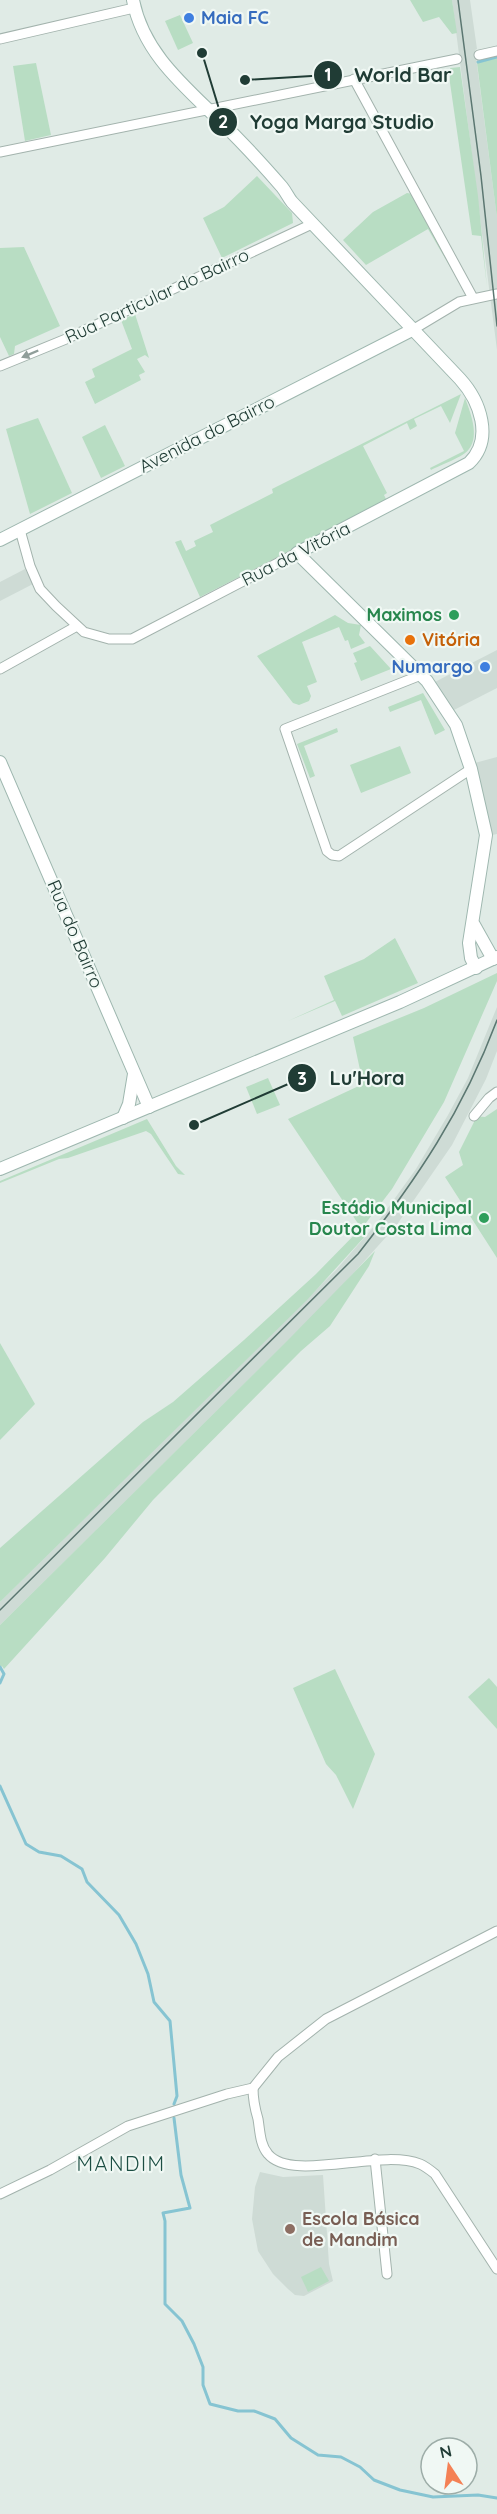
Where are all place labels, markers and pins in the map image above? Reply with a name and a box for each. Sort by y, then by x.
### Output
place label: Maia FC [201,6,269,29]
marker: Maia FC [182,11,196,25]
callout: World Bar [313,56,464,94]
callout: Yoga Marga Studio [208,103,446,141]
place label: Maximos [366,603,442,626]
marker: Maximos [447,608,461,622]
place label: Vitória [422,628,480,651]
marker: Vitória [403,633,417,647]
place label: Numargo [391,655,473,678]
marker: Numargo [478,660,492,674]
callout: Lu'Hora [287,1059,416,1097]
place label: Estádio Municipal Doutor Costa Lima [309,1196,472,1240]
marker: Estádio Municipal Doutor Costa Lima [477,1211,491,1225]
place label: Escola Básica de Mandim [302,2207,419,2251]
marker: Escola Básica de Mandim [283,2222,297,2236]

